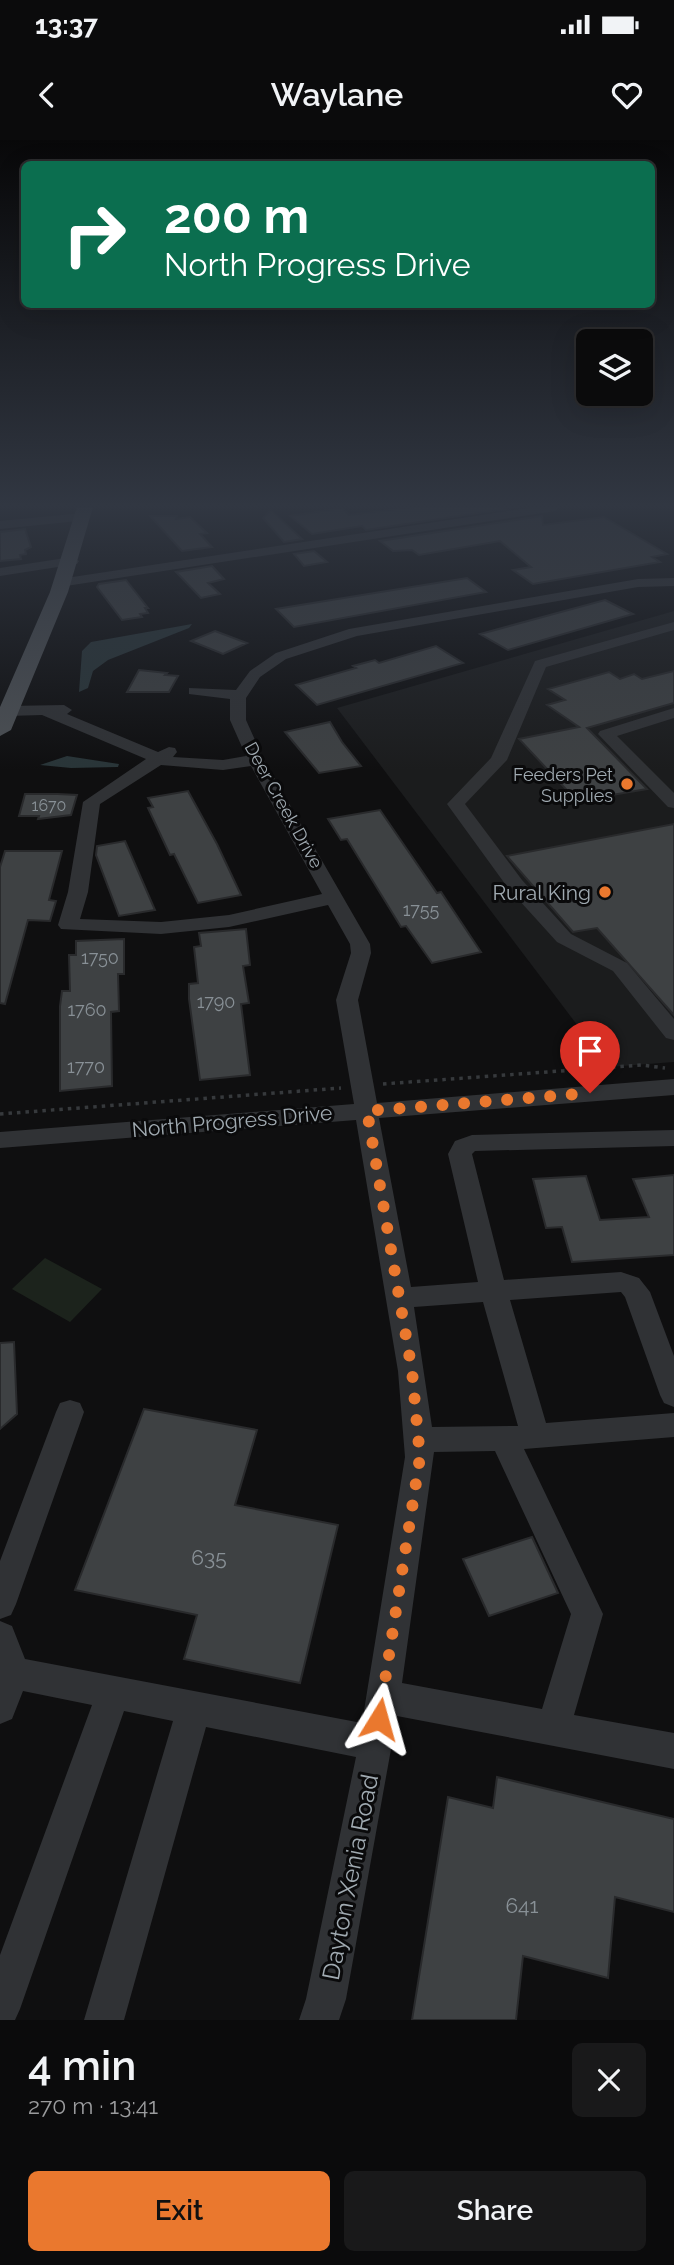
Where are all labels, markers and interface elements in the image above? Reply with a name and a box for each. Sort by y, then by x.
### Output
text: 13:37 [35,10,98,40]
icon: back [28,76,66,114]
text: Waylane [271,76,403,113]
icon: heart [608,76,646,114]
text: 200 m [164,187,309,244]
icon: right [49,189,140,280]
text: North Progress Drive [164,246,471,283]
map controls [576,329,653,406]
button: layers [576,329,653,406]
street label: Deer Creek Drive [241,738,328,872]
place label: Feeders Pet Supplies [513,764,613,806]
marker: Feeders Pet Supplies [619,776,635,792]
house number: 1670 [32,796,66,815]
place label: Rural King [492,880,591,905]
marker: Rural King [597,884,613,900]
house number: 1755 [403,899,439,920]
house number: 1750 [81,947,119,968]
house number: 1790 [197,991,235,1012]
house number: 1760 [67,999,107,1020]
pin [560,1021,620,1093]
icon: arrive [571,1032,609,1070]
house number: 1770 [67,1056,105,1077]
street label: North Progress Drive [131,1100,333,1142]
house number: 635 [191,1545,227,1570]
position arrow [342,1682,416,1756]
street label: Dayton Xenia Road [316,1772,384,1982]
house number: 641 [505,1893,539,1918]
text: 4 min [28,2041,136,2090]
button: close [572,2043,646,2117]
text: 270 m · 13:41 [28,2092,158,2119]
button: Exit [28,2171,330,2251]
button: Share [344,2171,646,2251]

